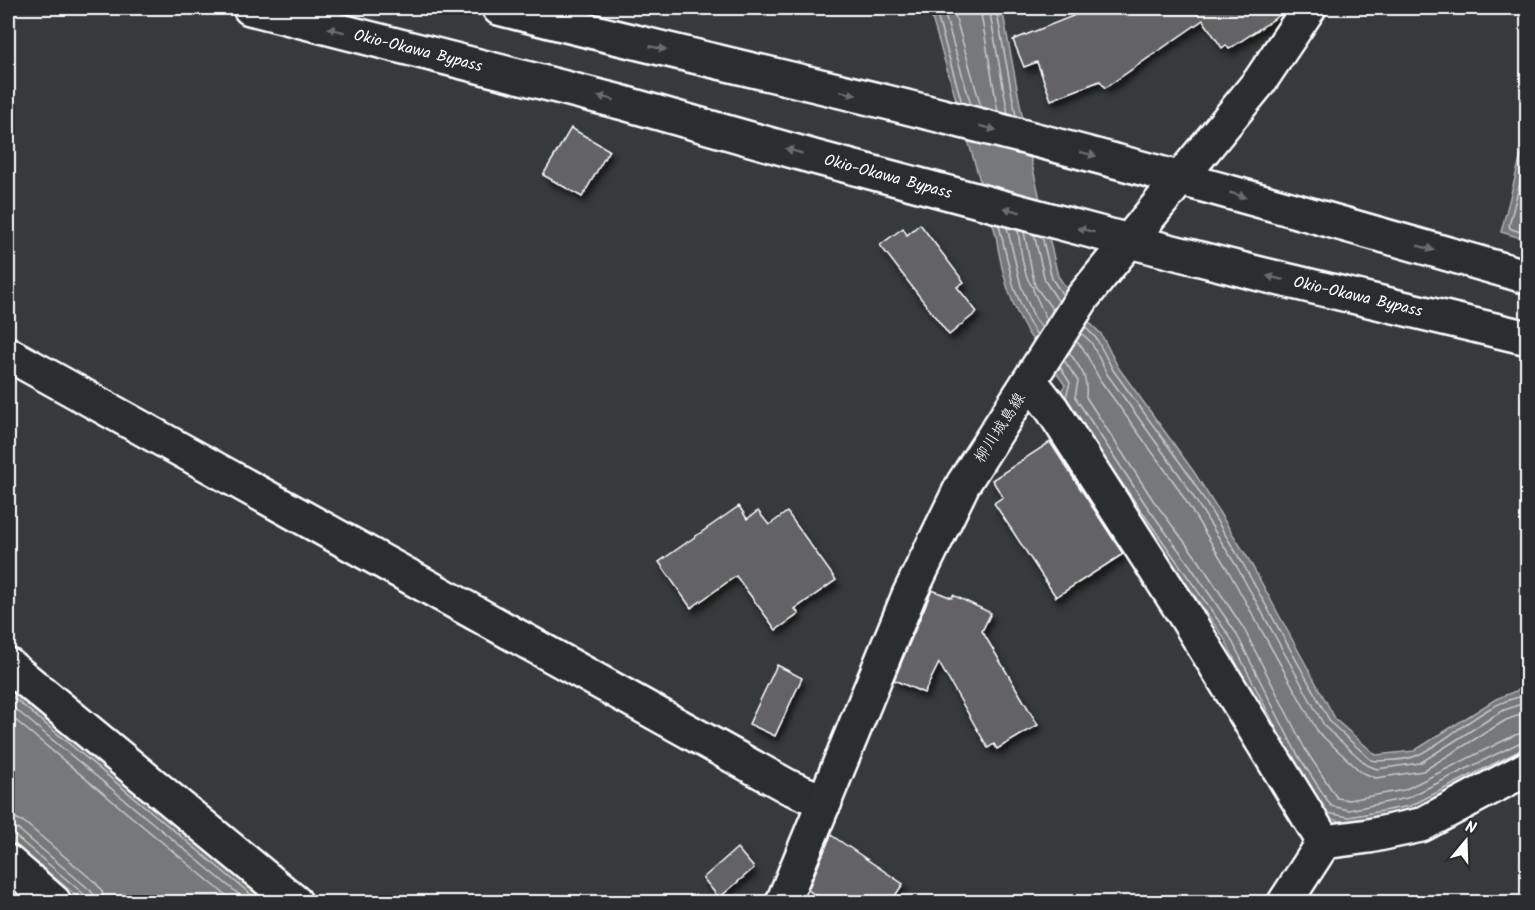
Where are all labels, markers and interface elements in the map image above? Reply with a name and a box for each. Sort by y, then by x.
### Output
street label: Okio-Okawa Bypass [351,23,485,79]
one-way arrow [327,24,345,34]
one-way arrow [649,44,667,54]
one-way arrow [838,89,857,99]
one-way arrow [597,93,616,103]
one-way arrow [979,124,997,133]
one-way arrow [785,146,803,155]
street label: Okio-Okawa Bypass [821,148,955,206]
one-way arrow [1079,150,1097,160]
one-way arrow [1229,191,1247,200]
one-way arrow [1003,205,1021,215]
one-way arrow [1077,224,1095,234]
one-way arrow [1417,244,1435,253]
street label: Okio-Okawa Bypass [1291,270,1425,324]
one-way arrow [1266,272,1284,282]
street label: 柳川城島線 [968,388,1032,468]
north arrow [1436,811,1496,871]
text: N [1462,815,1479,842]

